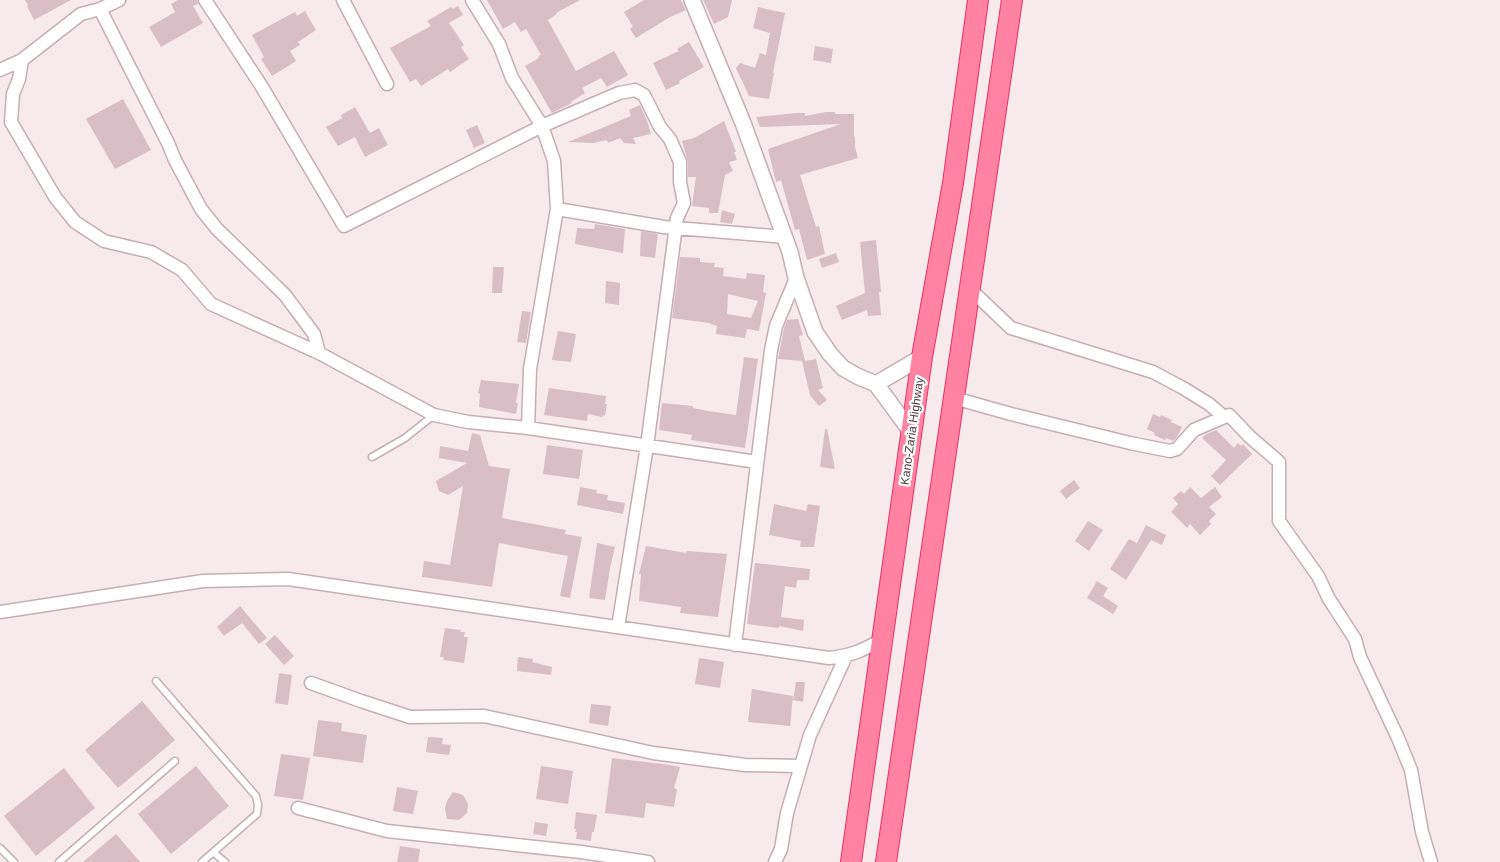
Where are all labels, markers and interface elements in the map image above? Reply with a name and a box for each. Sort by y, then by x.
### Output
street label: Kano-Zaria Highway [898,376,926,486]

